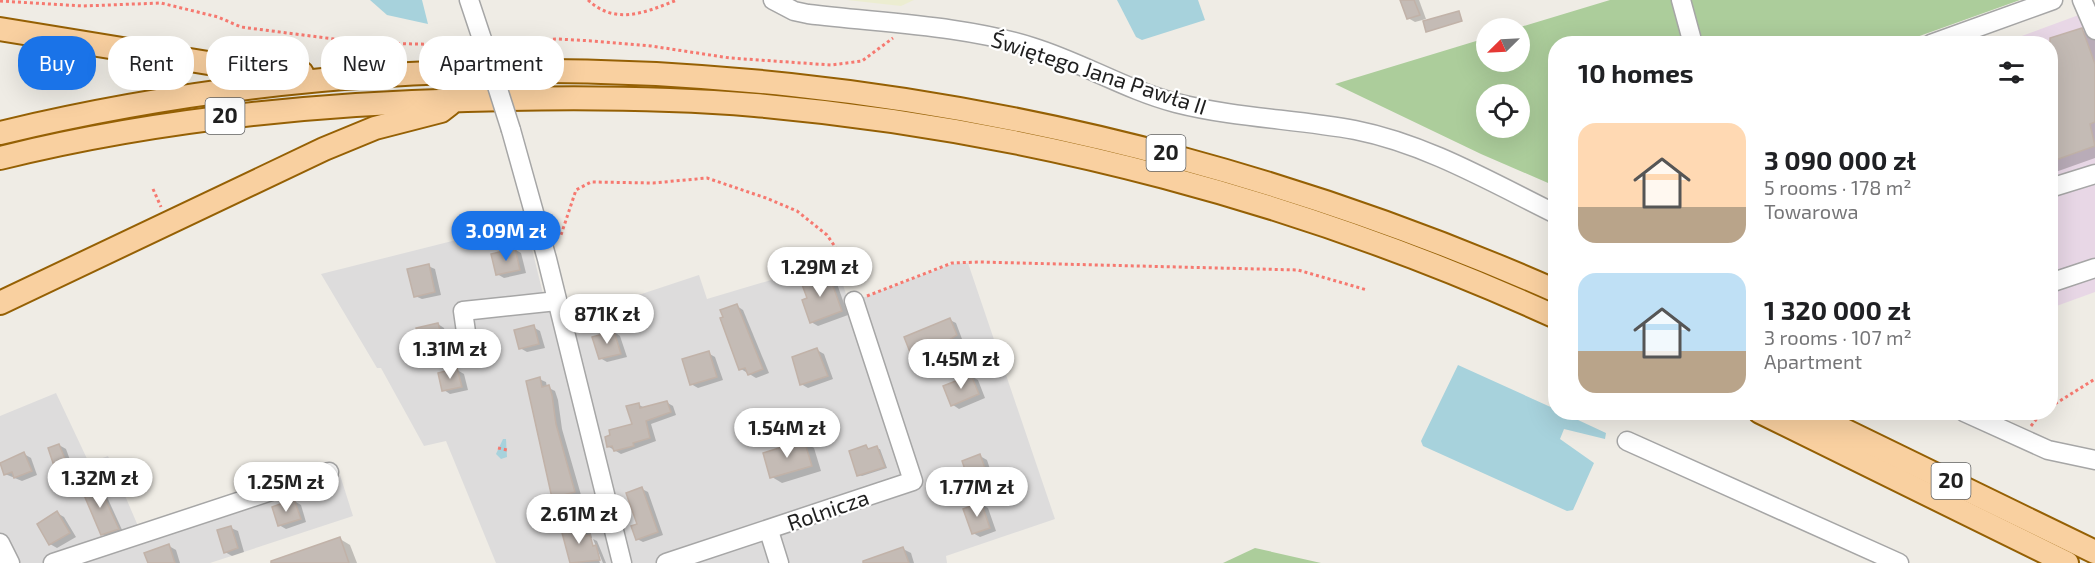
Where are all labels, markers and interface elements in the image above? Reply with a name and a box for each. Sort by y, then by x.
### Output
north arrow [1476,18,1530,72]
map controls [1476,18,1530,138]
street label: Świętego Jana Pawła II [988,25,1210,119]
chip: Buy [18,36,96,90]
chip: Rent [108,36,194,90]
chip: Filters [206,36,309,90]
chip: New [321,36,407,90]
chip: Apartment [419,36,564,90]
icon: filters [1995,56,2028,89]
text: 10 homes [1578,57,1694,88]
button: locate [1476,84,1530,138]
road number: 20 [206,98,244,134]
road number: 20 [1146,135,1186,171]
text: 3 090 000 zł [1764,144,1916,175]
icon: home [1626,147,1698,219]
text: 5 rooms · 178 m² [1764,175,1912,199]
text: Towarowa [1764,199,1859,223]
pin: 3.09M zł [444,211,568,262]
text: 3.09M zł [466,218,546,242]
pin: 1.29M zł [758,247,882,298]
text: 1.29M zł [781,254,859,278]
pin: 871K zł [552,294,662,345]
text: 1 320 000 zł [1764,294,1911,325]
icon: home [1626,297,1698,369]
text: 871K zł [574,301,640,325]
text: 3 rooms · 107 m² [1764,325,1912,349]
pin: 1.31M zł [388,329,512,380]
text: 1.31M zł [413,336,487,360]
pin: 1.45M zł [899,339,1023,390]
text: 1.45M zł [922,346,1000,370]
text: Apartment [1764,349,1862,373]
pin: 1.54M zł [725,408,849,459]
text: 1.54M zł [748,415,826,439]
pin: 1.32M zł [38,458,162,509]
pin: 1.25M zł [224,462,348,513]
road number: 20 [1932,463,1970,499]
text: 1.32M zł [62,465,138,489]
pin: 1.77M zł [915,467,1039,518]
text: 1.25M zł [248,469,324,493]
text: 1.77M zł [940,474,1014,498]
street label: Rolnicza [783,483,872,535]
pin: 2.61M zł [517,494,641,545]
text: 2.61M zł [540,501,618,525]

